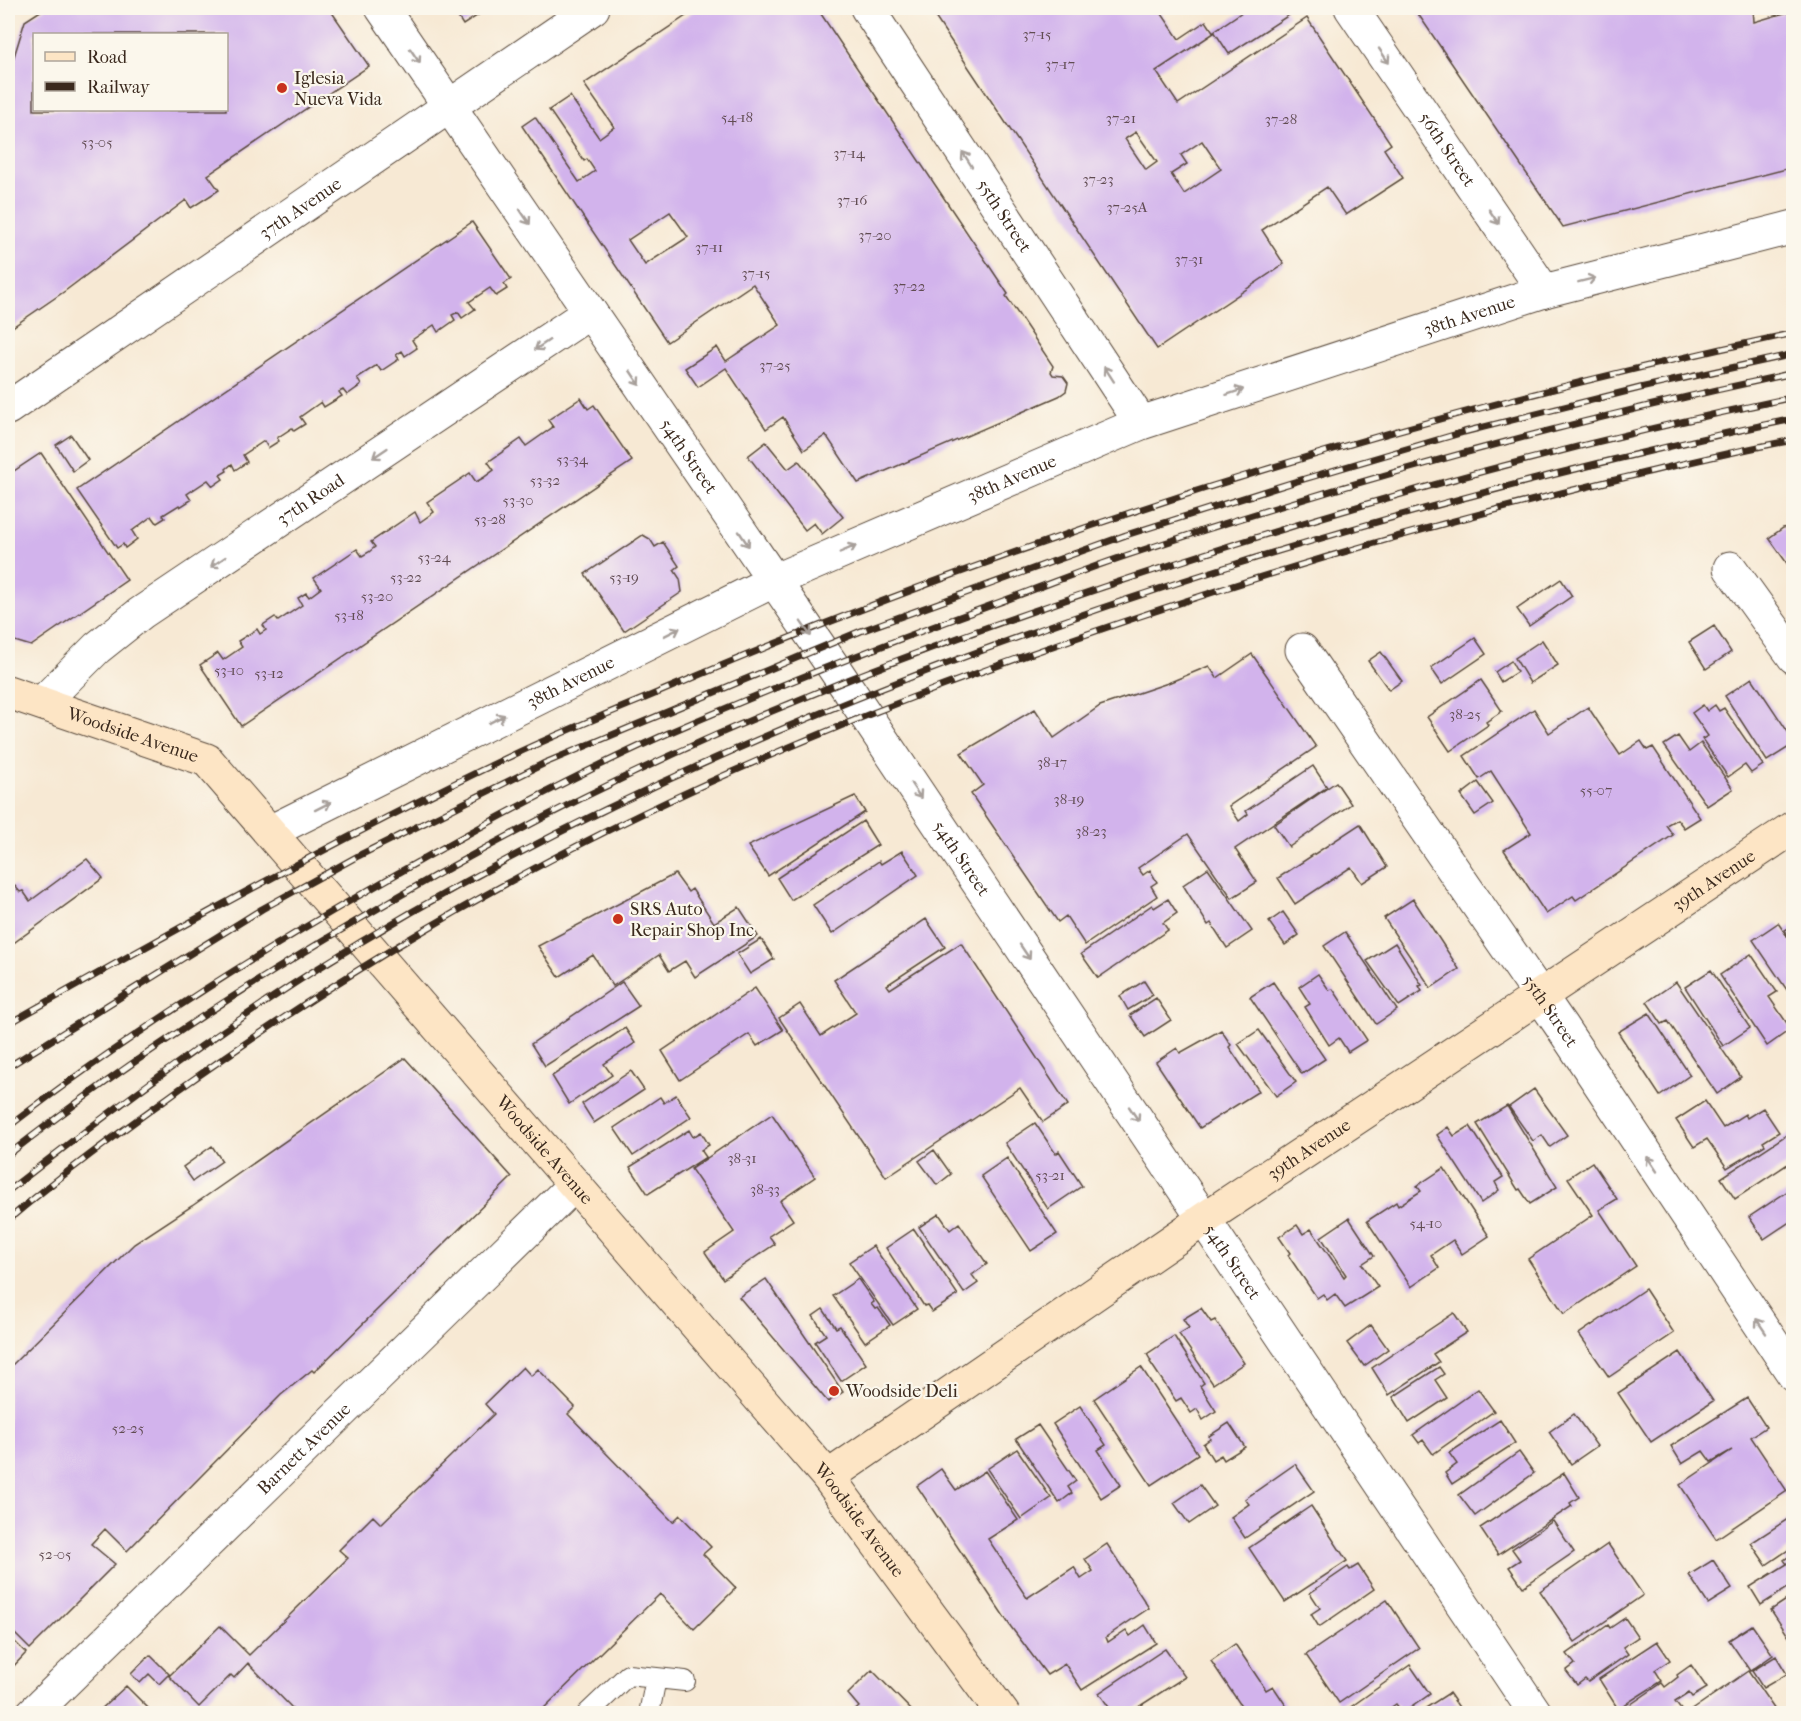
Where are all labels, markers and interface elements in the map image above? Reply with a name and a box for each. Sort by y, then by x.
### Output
house number: 37-15 [1022,25,1052,43]
legend [33,33,228,111]
text: Road [87,47,127,68]
one-way arrow [409,47,421,64]
one-way arrow [1378,47,1390,64]
house number: 37-17 [1045,55,1075,73]
place label: Iglesia Nueva Vida [294,68,383,110]
text: Railway [87,77,151,98]
marker: Iglesia Nueva Vida [275,81,289,95]
house number: 54-18 [721,108,753,126]
street label: 56th Street [1414,108,1480,191]
house number: 37-21 [1106,109,1136,127]
house number: 37-28 [1265,110,1297,128]
house number: 53-05 [81,133,113,151]
house number: 37-14 [833,144,866,162]
one-way arrow [960,151,972,168]
house number: 37-23 [1082,170,1114,188]
street label: 37th Avenue [256,173,346,244]
street label: 55th Street [972,175,1036,257]
house number: 37-16 [837,191,868,209]
house number: 37-25A [1106,198,1148,216]
one-way arrow [519,208,531,225]
one-way arrow [1488,208,1500,225]
house number: 37-20 [858,226,892,244]
house number: 37-11 [695,238,723,256]
house number: 37-31 [1175,250,1203,268]
house number: 37-15 [741,264,771,282]
one-way arrow [1577,274,1596,286]
house number: 37-22 [893,277,926,295]
street label: 38th Avenue [1421,291,1518,341]
one-way arrow [534,339,551,351]
house number: 37-25 [759,356,791,374]
one-way arrow [1102,366,1115,383]
one-way arrow [629,369,641,386]
one-way arrow [1225,386,1244,397]
street label: 54th Street [655,415,722,498]
one-way arrow [372,448,389,460]
house number: 53-34 [556,450,589,468]
street label: 38th Avenue [964,451,1060,507]
street label: 37th Road [273,470,349,530]
house number: 53-32 [530,471,560,489]
house number: 53-30 [503,491,533,509]
house number: 53-28 [474,510,506,528]
one-way arrow [738,531,750,547]
one-way arrow [838,543,857,554]
house number: 53-24 [417,548,452,566]
one-way arrow [210,556,227,568]
house number: 53-22 [390,568,422,586]
house number: 53-19 [609,568,639,586]
house number: 53-20 [361,587,393,605]
house number: 53-18 [334,606,364,624]
one-way arrow [800,621,812,637]
one-way arrow [662,625,680,637]
street label: 38th Avenue [524,652,618,713]
house number: 53-10 [214,661,244,679]
house number: 53-12 [254,664,284,682]
street label: Woodside Avenue [64,703,201,767]
house number: 38-25 [1449,705,1481,723]
one-way arrow [488,713,506,724]
house number: 38-17 [1037,753,1067,771]
house number: 55-07 [1580,781,1612,799]
one-way arrow [910,782,922,798]
house number: 38-19 [1054,790,1085,808]
one-way arrow [313,800,331,811]
street label: 54th Street [928,817,994,901]
house number: 38-23 [1075,822,1107,840]
street label: 39th Avenue [1668,846,1760,916]
place label: SRS Auto Repair Shop Inc [630,899,754,941]
marker: SRS Auto Repair Shop Inc [611,912,625,926]
one-way arrow [1019,944,1031,960]
street label: 55th Street [1518,971,1582,1052]
street label: Woodside Avenue [491,1091,597,1209]
one-way arrow [1128,1105,1140,1122]
street label: 39th Avenue [1264,1115,1355,1185]
house number: 38-31 [727,1149,757,1167]
one-way arrow [1646,1156,1659,1173]
house number: 53-21 [1035,1166,1065,1184]
house number: 38-33 [750,1180,780,1198]
house number: 54-10 [1410,1214,1442,1232]
street label: 54th Street [1199,1220,1265,1304]
one-way arrow [1755,1319,1767,1335]
place label: Woodside Deli [845,1381,958,1402]
marker: Woodside Deli [827,1384,841,1398]
street label: Barnett Avenue [253,1399,355,1499]
house number: 52-25 [112,1419,144,1437]
street label: Woodside Avenue [809,1458,908,1582]
house number: 52-05 [39,1545,71,1563]

